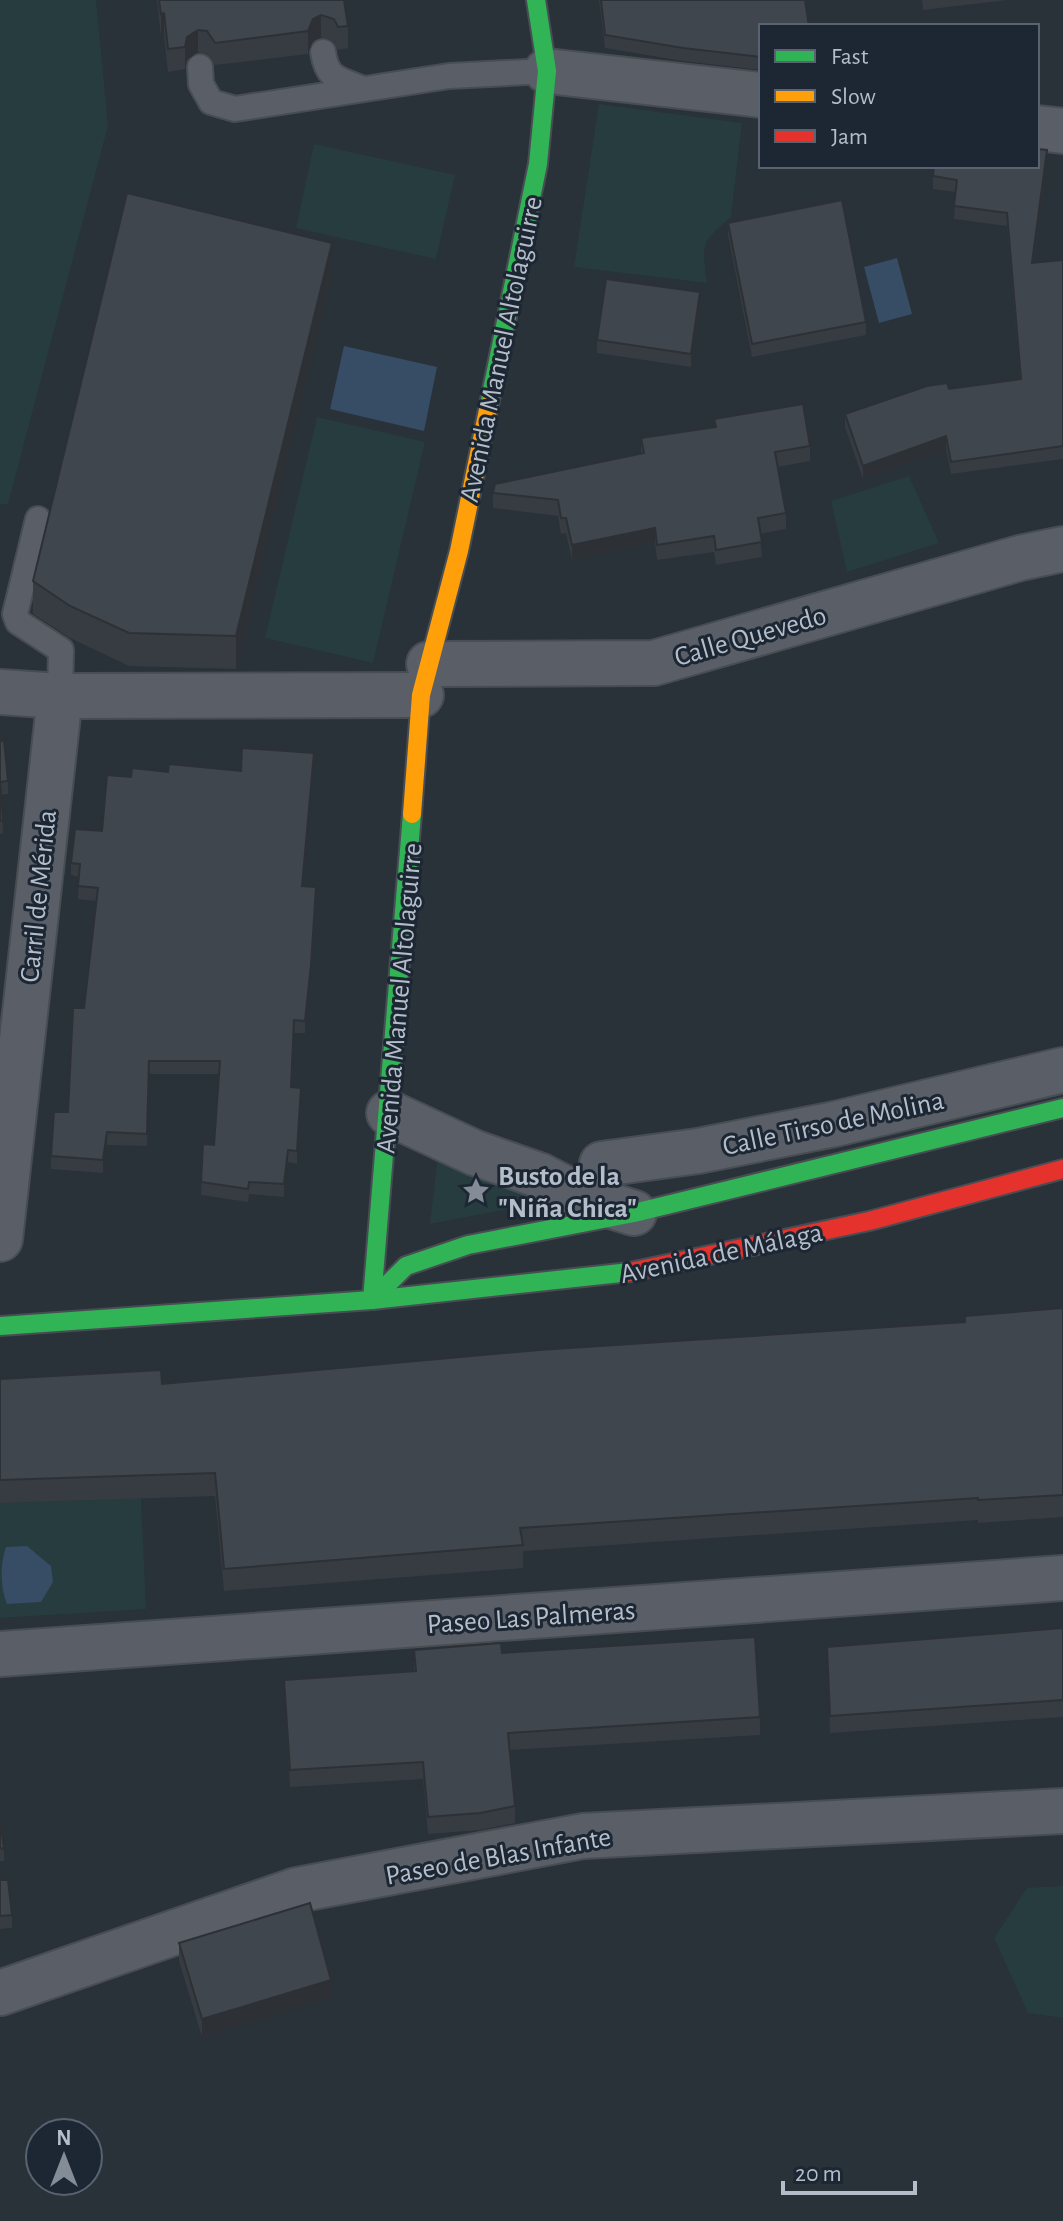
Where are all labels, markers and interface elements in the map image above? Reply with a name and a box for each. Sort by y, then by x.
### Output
legend [759,24,1039,168]
text: Fast [831,45,869,69]
text: Slow [831,85,876,109]
text: Jam [831,125,868,149]
street label: Avenida Manuel Altolaguirre [456,194,548,505]
street label: Calle Quevedo [671,602,830,672]
street label: Carril de Mérida [16,808,62,984]
street label: Avenida Manuel Altolaguirre [372,842,428,1155]
street label: Calle Tirso de Molina [720,1087,947,1161]
place label: Busto de la "Niña Chica" [498,1163,637,1223]
place icon: Busto de la "Niña Chica" [461,1176,491,1206]
street label: Avenida de Málaga [618,1219,825,1289]
street label: Paseo Las Palmeras [426,1597,636,1639]
street label: Paseo de Blas Infante [383,1823,613,1891]
north arrow [24,2117,104,2197]
text: N [56,2127,72,2149]
scale bar [783,2145,915,2195]
text: 20 m [795,2162,842,2186]

